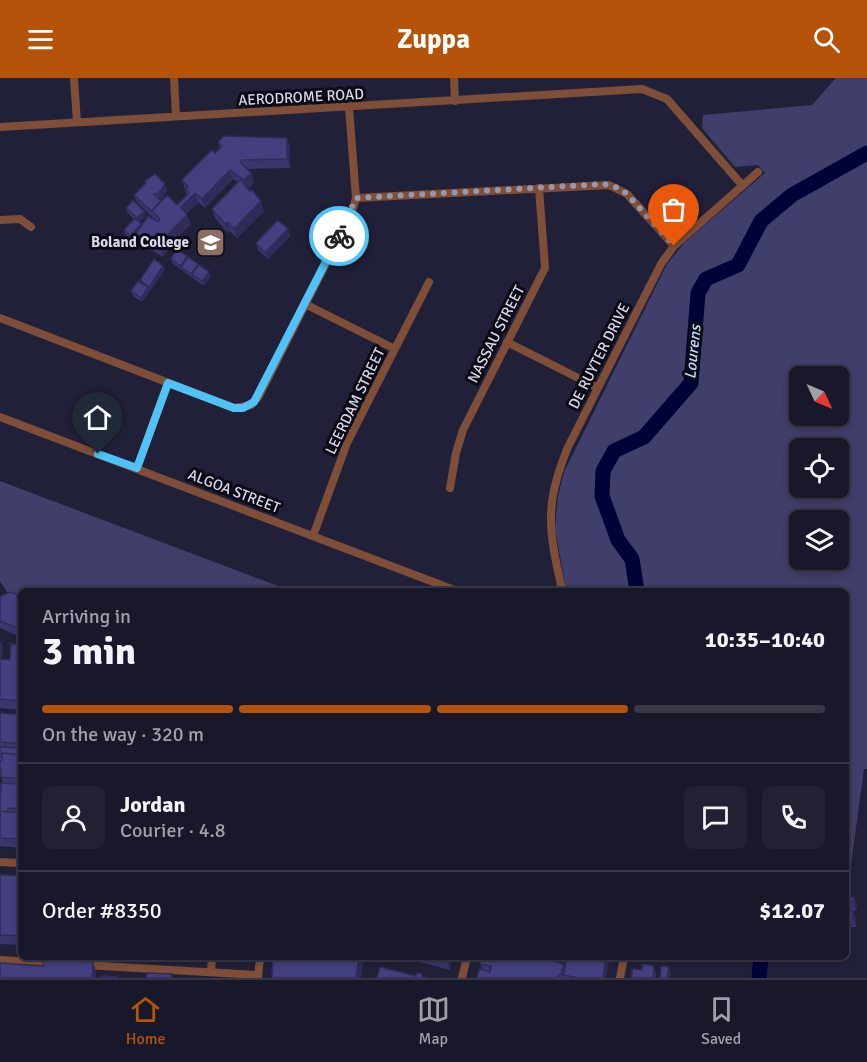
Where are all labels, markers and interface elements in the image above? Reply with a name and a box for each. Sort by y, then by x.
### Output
icon: menu [24,23,57,56]
text: Zuppa [397,23,470,56]
icon: search [810,23,843,56]
street label: AERODROME ROAD [238,85,364,109]
pin [648,184,699,246]
icon: bag [657,193,690,226]
courier [309,206,369,266]
icon: bike [323,220,356,253]
school or university icon: Boland College [194,226,226,258]
place label: Boland College [91,233,189,251]
street label: NASSAU STREET [464,282,529,386]
street label: DE RUYTER DRIVE [565,300,633,412]
water label: Lourens [680,322,706,380]
street label: LEERDAM STREET [321,344,389,457]
north arrow [789,366,849,426]
map controls [789,366,849,570]
pin [72,392,123,454]
icon: home [81,401,114,434]
button: locate [789,438,849,498]
street label: ALGOA STREET [185,465,283,517]
button: layers [789,510,849,570]
text: Arriving in [42,604,131,629]
text: 10:35–10:40 [705,626,825,653]
text: 3 min [42,627,136,675]
text: On the way · 320 m [42,722,204,747]
button: person [42,786,105,849]
button: chat [684,786,747,849]
button: phone [762,786,825,849]
text: Jordan [120,791,186,818]
text: Courier · 4.8 [120,818,226,843]
text: Order #8350 [42,897,162,924]
text: $12.07 [759,897,825,924]
tab: Home [126,993,166,1049]
tab: Map [417,993,450,1049]
tab: Saved [701,993,741,1049]

